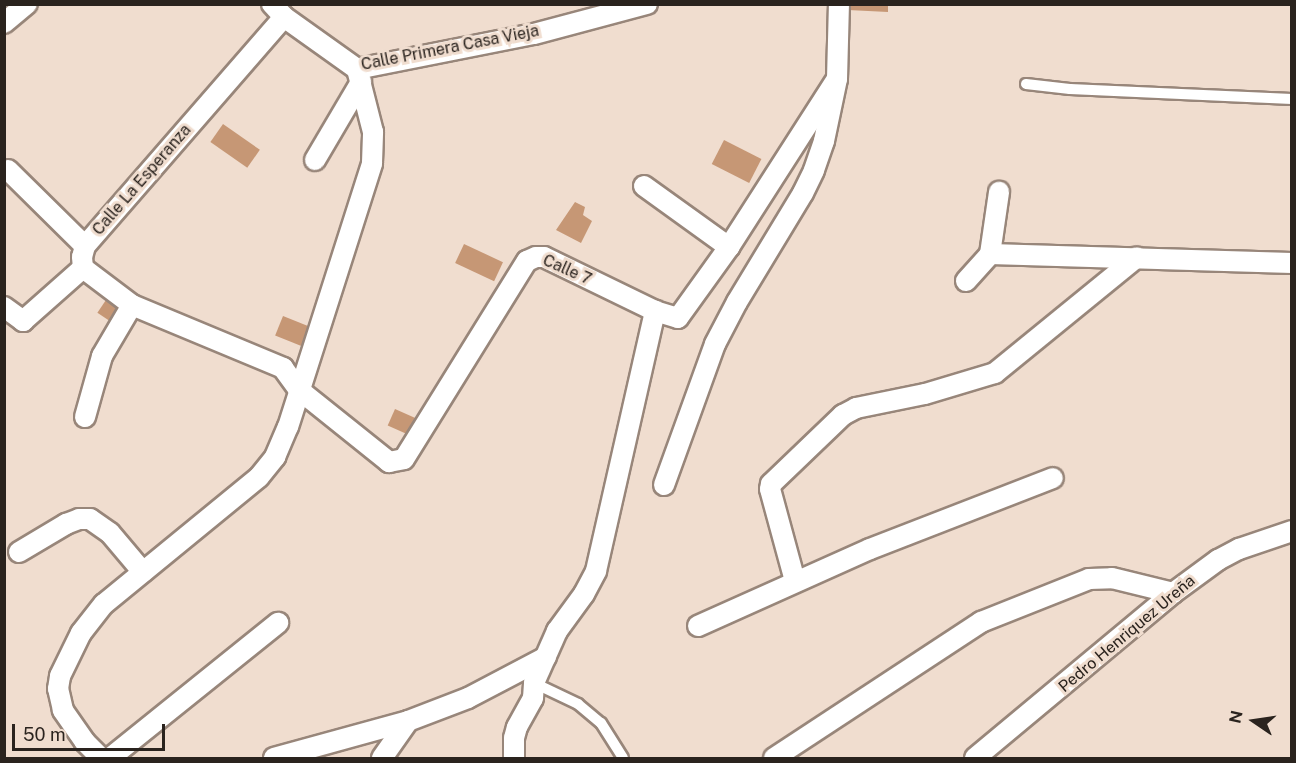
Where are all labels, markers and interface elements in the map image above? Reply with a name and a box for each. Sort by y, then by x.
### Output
street label: Calle Primera Casa Vieja [359,21,541,75]
street label: Calle La Esperanza [89,121,195,239]
street label: Calle 7 [540,251,594,289]
street label: Pedro Henriquez Ureña [1055,571,1199,697]
north arrow [1224,691,1284,751]
text: N [1225,709,1247,725]
scale bar [15,712,168,750]
text: 50 m [23,724,66,745]

